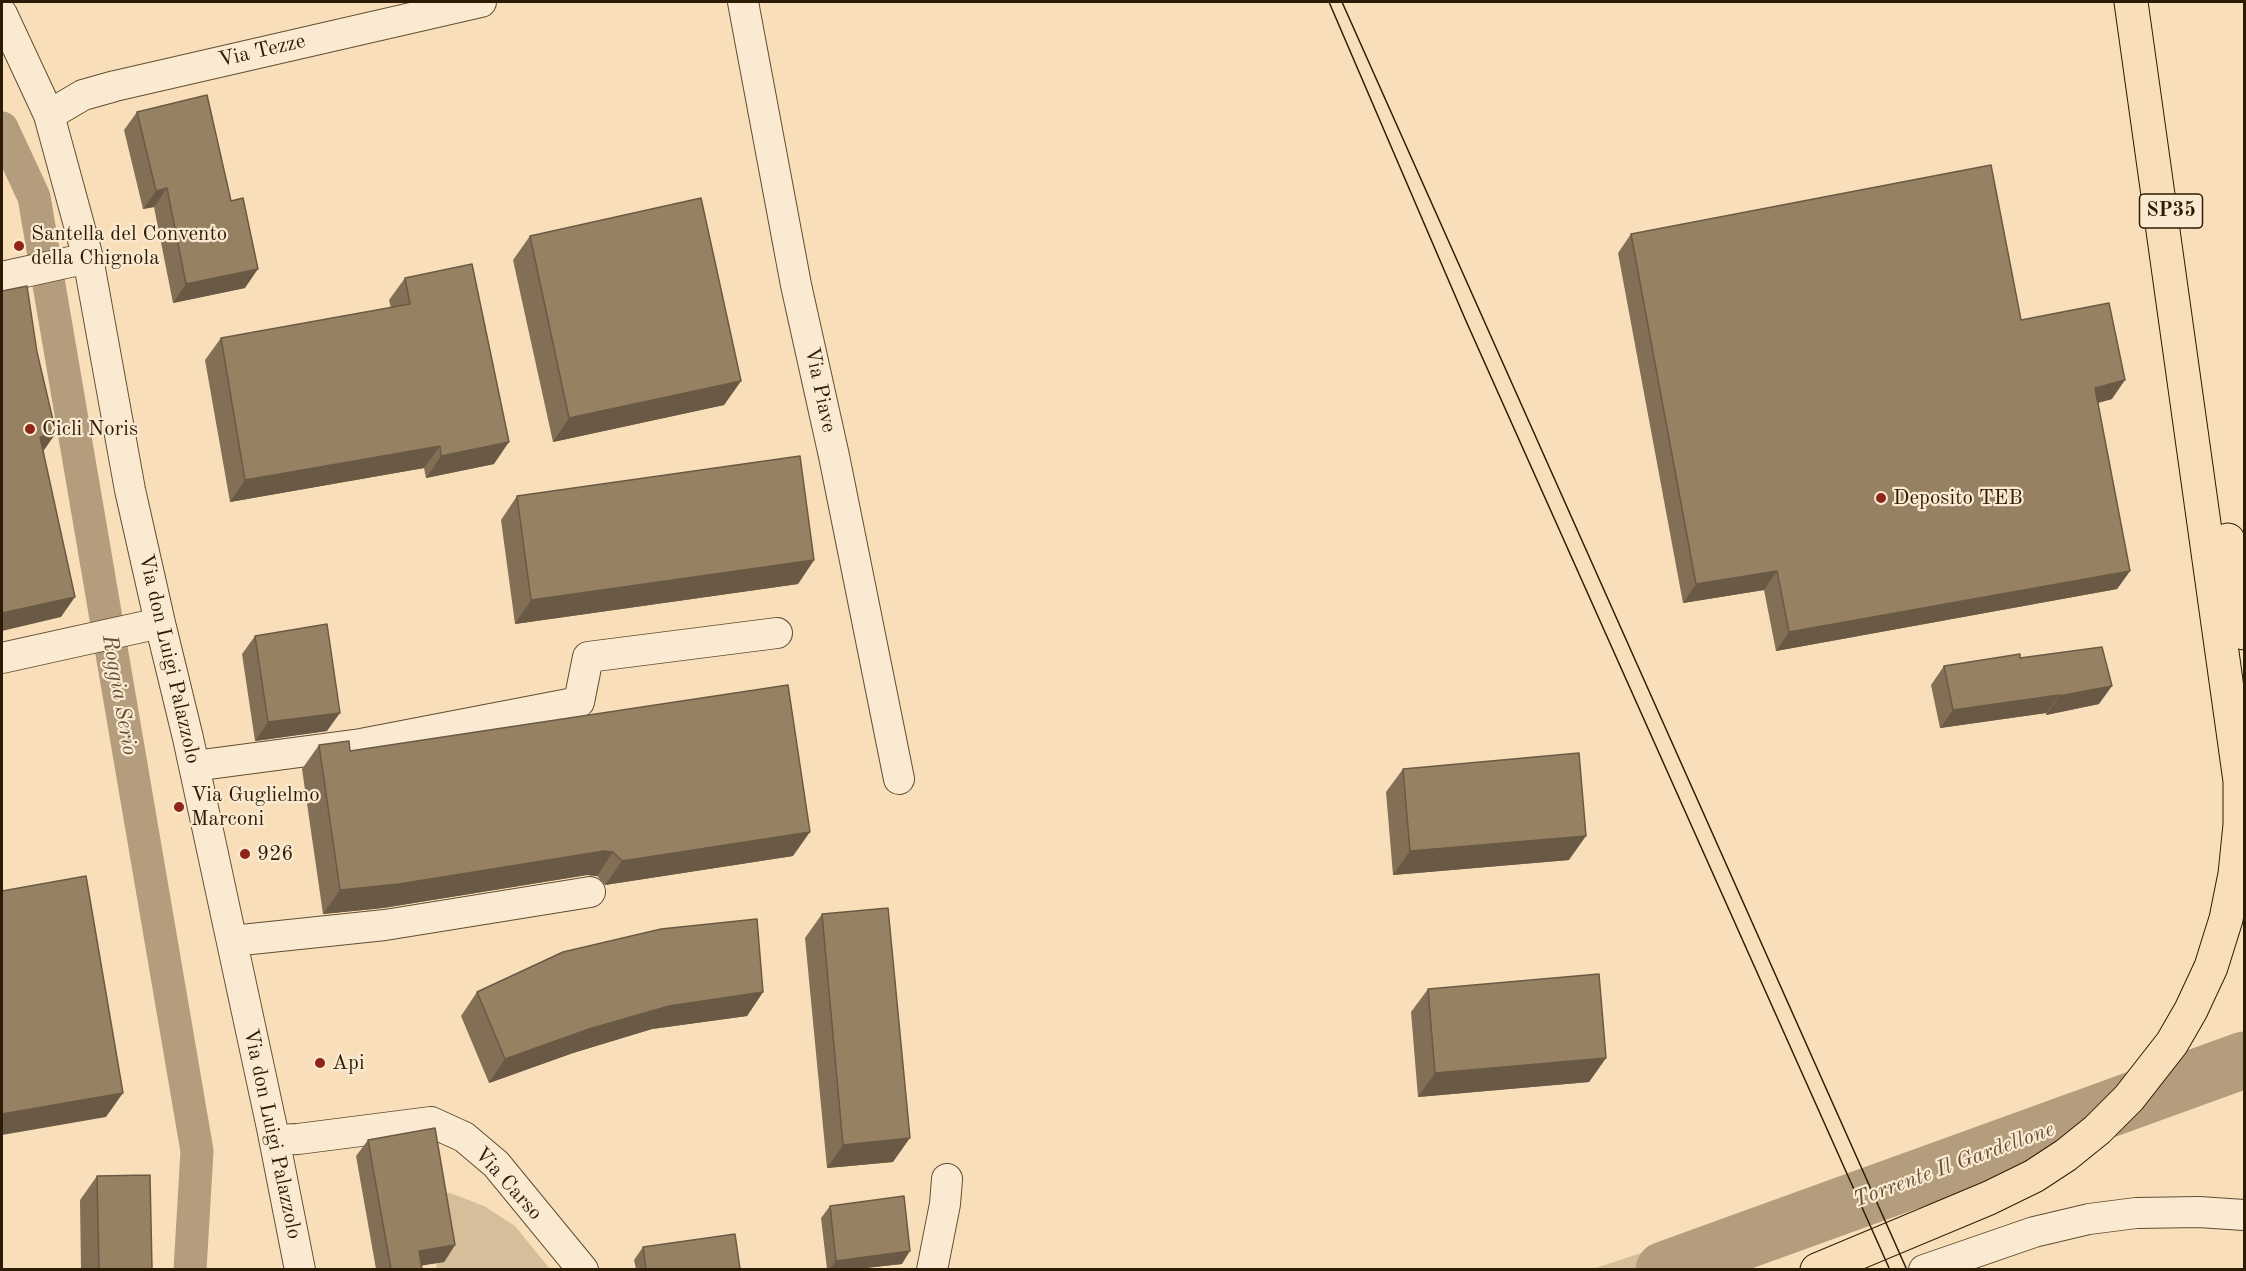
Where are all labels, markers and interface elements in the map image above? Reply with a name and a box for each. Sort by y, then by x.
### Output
street label: Via Tezze [216,29,308,73]
road number: SP35 [2140,194,2202,228]
place label: Santella del Convento della Chignola [31,221,227,271]
marker: Santella del Convento della Chignola [12,239,26,253]
street label: Via Piave [799,345,841,435]
place label: Cicli Noris [42,416,138,442]
marker: Cicli Noris [23,422,37,436]
place label: Deposito TEB [1893,485,2023,511]
marker: Deposito TEB [1874,491,1888,505]
street label: Via don Luigi Palazzolo [133,552,205,766]
water label: Roggia Serio [95,633,143,757]
place label: Via Guglielmo Marconi [191,782,320,832]
marker: Via Guglielmo Marconi [172,800,186,814]
place label: 926 [257,841,294,867]
marker: 926 [238,847,252,861]
street label: Via don Luigi Palazzolo [237,1027,307,1241]
place label: Api [332,1050,365,1076]
marker: Api [313,1056,327,1070]
water label: Torrente Il Gardellone [1850,1116,2058,1214]
street label: Via Carso [469,1142,547,1226]

